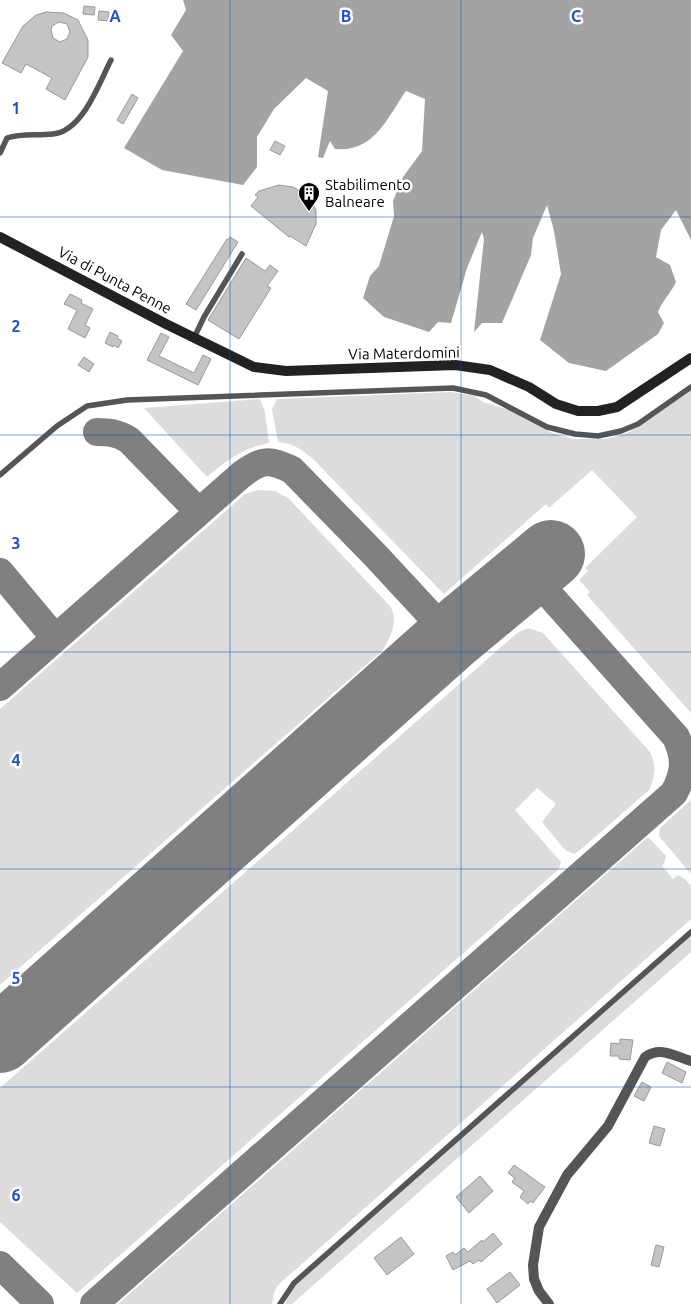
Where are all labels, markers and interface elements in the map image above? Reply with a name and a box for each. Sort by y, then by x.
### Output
text: A [109,7,121,25]
text: B [341,7,351,25]
text: C [571,7,581,25]
text: 1 [11,99,21,117]
place label: Stabilimento Balneare [325,176,411,210]
building icon: Stabilimento Balneare [297,181,321,212]
street label: Via di Punta Penne [55,243,175,317]
text: 2 [11,317,21,335]
street label: Via Materdomini [348,344,460,362]
text: 3 [11,534,21,552]
text: 4 [11,751,21,769]
text: 5 [11,969,21,987]
text: 6 [11,1186,21,1204]

